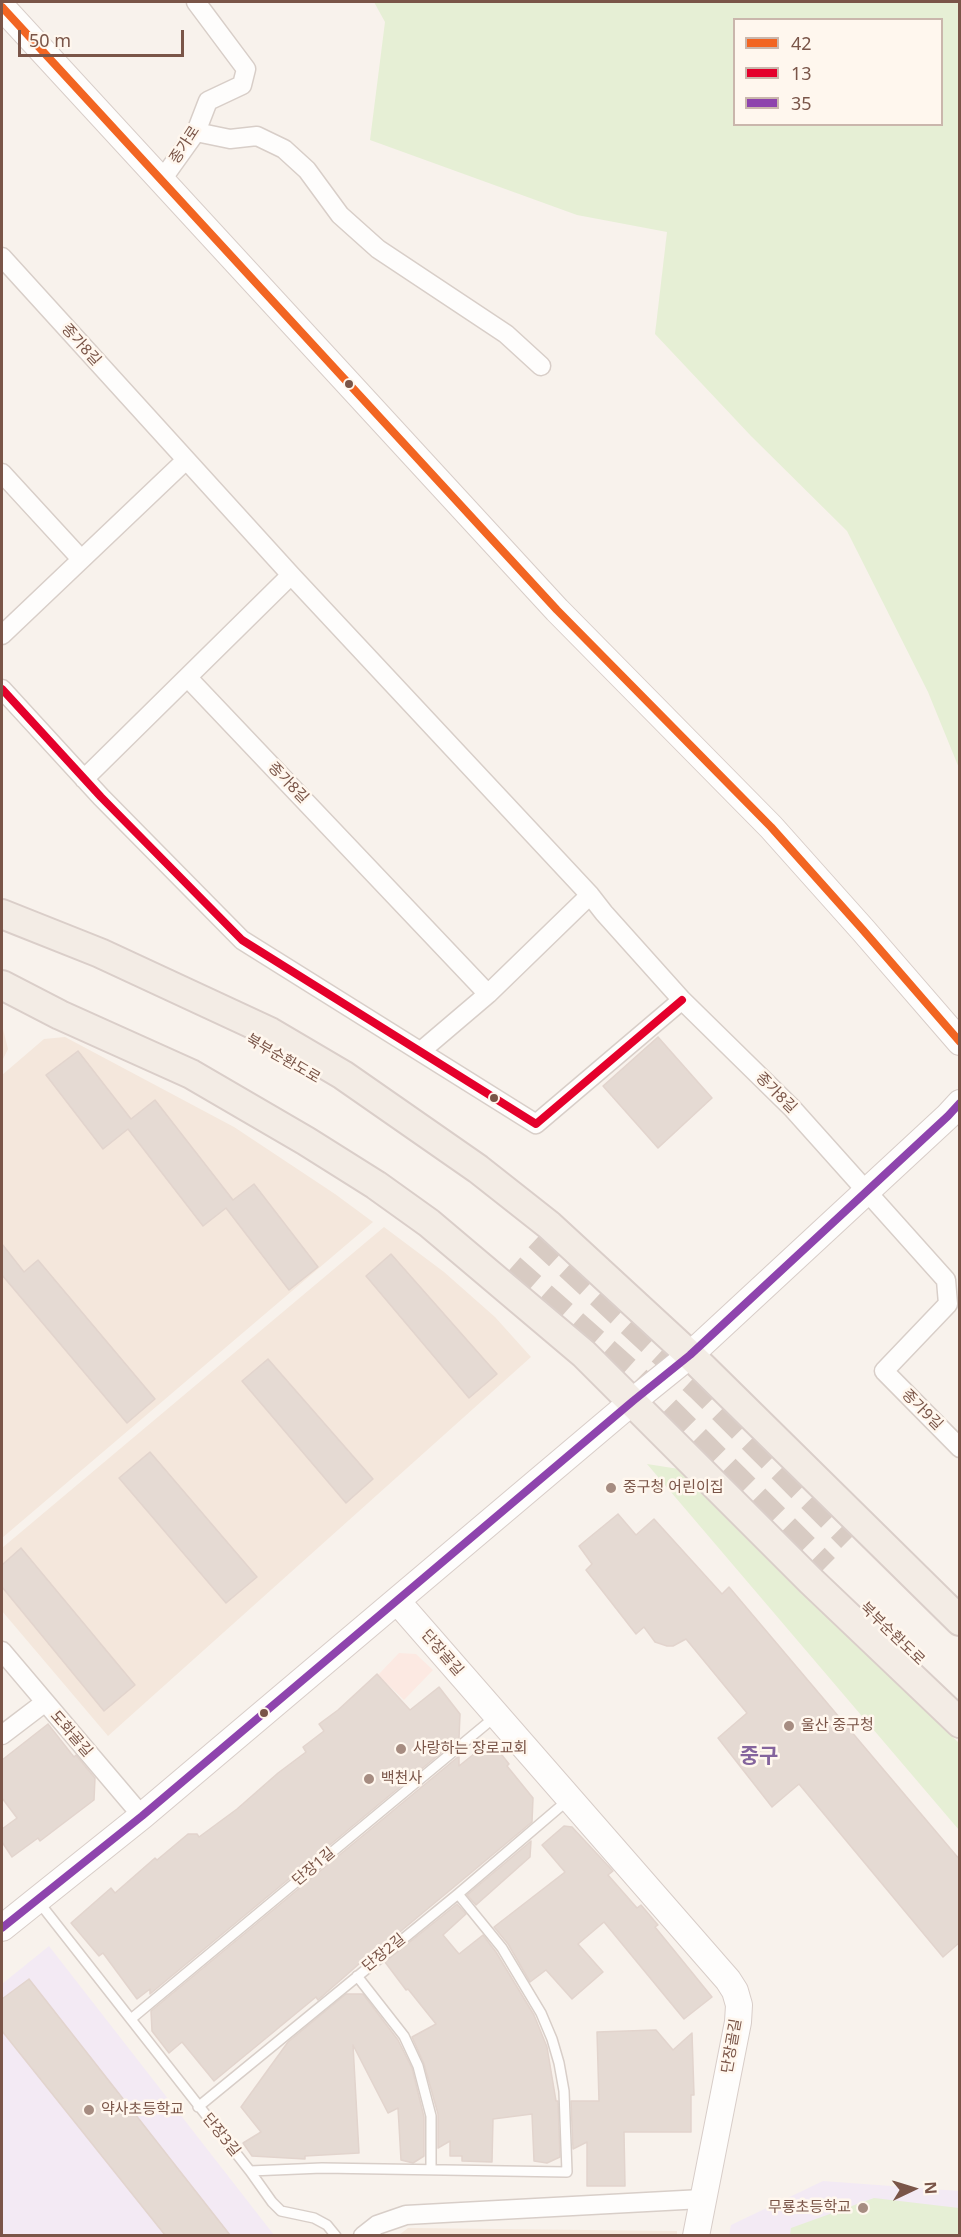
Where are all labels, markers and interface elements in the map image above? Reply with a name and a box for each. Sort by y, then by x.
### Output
scale bar [21,18,188,56]
legend [733,18,943,126]
text: 50 m [29,28,71,52]
text: 42 [791,31,812,55]
text: 13 [791,61,812,85]
text: 35 [791,91,812,115]
street label: 종가로 [166,123,204,167]
street label: 종가8길 [58,320,104,370]
unlabelled marker [343,378,355,390]
street label: 종가8길 [264,759,312,807]
street label: 북부순환도로 [243,1031,323,1087]
street label: 종가8길 [752,1069,800,1117]
unlabelled marker [488,1092,500,1104]
street label: 종가9길 [898,1386,946,1434]
place label: 중구청 어린이집 [623,1479,723,1497]
marker: 중구청 어린이집 [604,1481,618,1495]
street label: 북부순환도로 [856,1599,928,1669]
street label: 단장골길 [417,1626,467,1680]
street label: 도화골길 [46,1707,96,1761]
unlabelled marker [258,1707,270,1719]
place label: 울산 중구청 [801,1717,874,1735]
marker: 울산 중구청 [782,1719,796,1733]
place label: 사랑하는 장로교회 [413,1740,527,1758]
marker: 사랑하는 장로교회 [394,1742,408,1756]
district label: 중구 [740,1744,778,1770]
place label: 백천사 [381,1770,422,1788]
marker: 백천사 [362,1772,376,1786]
street label: 단장1길 [289,1844,339,1890]
street label: 단장2길 [359,1930,409,1976]
street label: 단장골길 [718,2017,746,2075]
place label: 약사초등학교 [101,2101,184,2119]
marker: 약사초등학교 [82,2103,96,2117]
street label: 단장3길 [198,2110,244,2160]
north arrow [883,2159,943,2219]
text: N [920,2180,942,2195]
place label: 무룡초등학교 [768,2199,851,2217]
marker: 무룡초등학교 [856,2201,870,2215]

